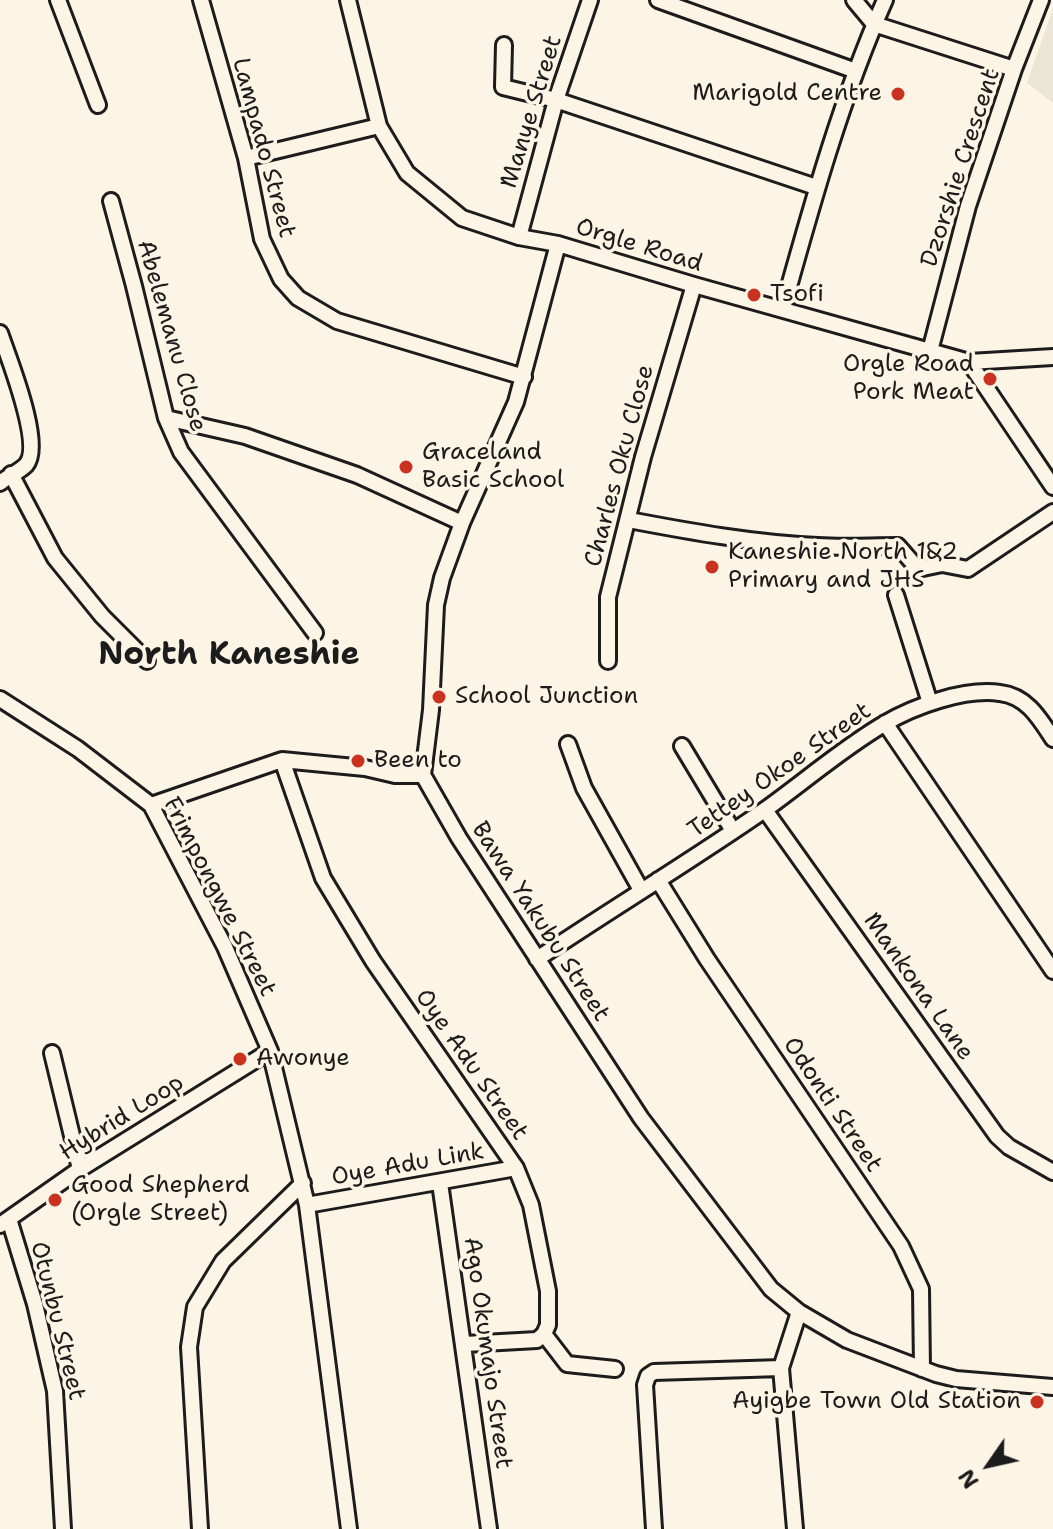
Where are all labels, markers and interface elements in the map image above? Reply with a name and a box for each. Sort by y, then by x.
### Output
street label: Manye Street [495,32,569,192]
street label: Lampado Street [225,55,301,241]
street label: Dzorshie Crescent [915,65,1007,271]
place label: Marigold Centre [692,80,882,108]
marker: Marigold Centre [889,85,907,103]
street label: Orgle Road [572,213,706,279]
street label: Abelemanu Close [130,237,212,435]
place label: Tsofi [770,281,824,309]
marker: Tsofi [745,286,763,304]
place label: Orgle Road Pork Meat [843,351,974,407]
street label: Charles Oku Close [579,362,661,570]
marker: Orgle Road Pork Meat [981,370,999,388]
place label: Graceland Basic School [422,439,564,495]
marker: Graceland Basic School [397,458,415,476]
place label: Kaneshie North 1&2 Primary and JHS [728,539,958,595]
marker: Kaneshie North 1&2 Primary and JHS [703,558,721,576]
district label: North Kaneshie [98,637,360,675]
place label: School Junction [455,683,638,711]
marker: School Junction [430,688,448,706]
street label: Tettey Okoe Street [683,697,877,845]
place label: Been to [374,747,462,775]
marker: Been to [349,752,367,770]
street label: Frimpongwe Street [156,793,282,1001]
street label: Bawa Yakubu Street [465,817,615,1027]
street label: Mankona Lane [856,908,980,1066]
street label: Oye Adu Street [408,984,534,1146]
street label: Odonti Street [776,1032,888,1178]
place label: Awonye [256,1045,350,1073]
marker: Awonye [231,1050,249,1068]
street label: Hybrid Loop [55,1068,189,1168]
street label: Oye Adu Link [329,1137,487,1193]
place label: Good Shepherd (Orgle Street) [71,1172,250,1228]
marker: Good Shepherd (Orgle Street) [46,1191,64,1209]
street label: Ago Okumajo Street [456,1235,518,1471]
street label: Otunbu Street [23,1239,91,1403]
place label: Ayigbe Town Old Station [732,1388,1021,1416]
marker: Ayigbe Town Old Station [1028,1393,1046,1411]
north arrow [949,1425,1029,1505]
text: N [952,1463,986,1494]

